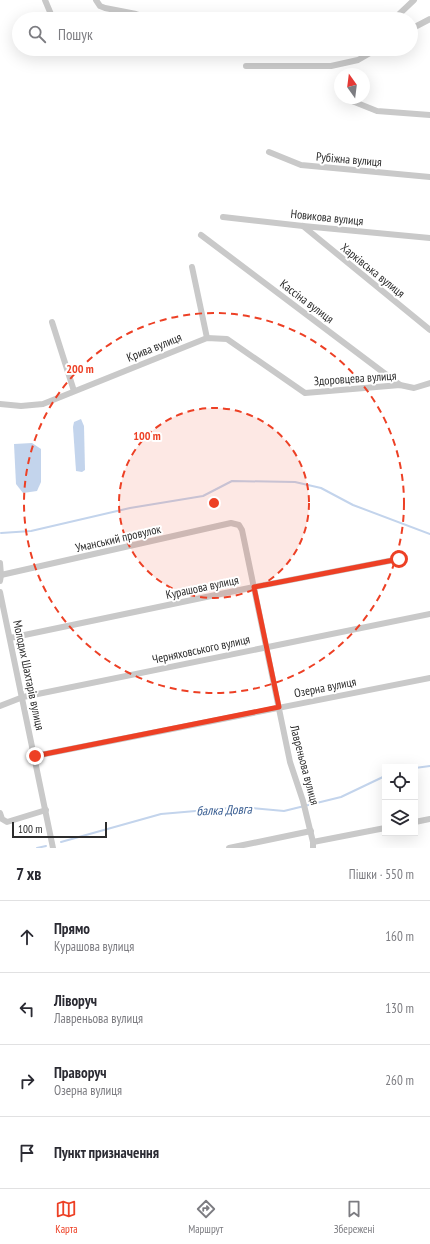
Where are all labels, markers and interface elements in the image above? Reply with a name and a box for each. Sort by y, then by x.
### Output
search box [12,12,418,56]
icon: search [26,23,48,45]
text: Пошук [58,25,93,44]
north arrow [334,68,370,104]
street label: Рубіжна вулиця [315,149,383,169]
street label: Новикова вулиця [290,206,364,228]
street label: Харківська вулиця [338,240,408,301]
street label: Кассіна вулиця [277,276,337,326]
street label: Крива вулиця [124,329,184,365]
text: 200 m [66,361,94,376]
street label: Здоровцева вулиця [313,368,397,388]
text: 100 m [133,428,161,443]
centre of rings [207,496,221,510]
street label: Уманський провулок [74,521,162,555]
route start [390,550,408,568]
street label: Курашова вулиця [164,572,240,602]
street label: Молодих Шахтарів вулиця [10,619,48,732]
street label: Черняховського вулиця [151,631,252,667]
street label: Озерна вулиця [293,674,358,700]
street label: Лавреньова вулиця [287,722,323,807]
route end [26,747,44,765]
map controls [382,764,418,836]
button: locate [382,764,418,800]
button: layers [382,800,418,836]
water label: балка Довга [196,801,253,819]
scale bar [12,820,107,839]
text: 100 m [18,822,42,836]
text: 7 хв [16,863,41,885]
text: Пішки · 550 m [349,866,414,883]
text: Прямо [54,919,90,938]
icon: ahead [16,926,38,948]
text: 160 m [385,928,414,945]
text: Курашова вулиця [54,938,134,955]
text: Ліворуч [54,991,97,1010]
icon: left [16,998,38,1020]
text: 130 m [385,1000,414,1017]
text: Лавреньова вулиця [54,1010,143,1027]
text: Праворуч [54,1063,107,1082]
icon: right [16,1070,38,1092]
text: 260 m [385,1072,414,1089]
text: Озерна вулиця [54,1082,122,1099]
icon: arrive [16,1142,38,1164]
text: Пункт призначення [54,1143,159,1162]
tab: Карта [55,1198,78,1236]
tab: Маршрут [188,1198,223,1236]
tab: Збережені [334,1198,375,1236]

